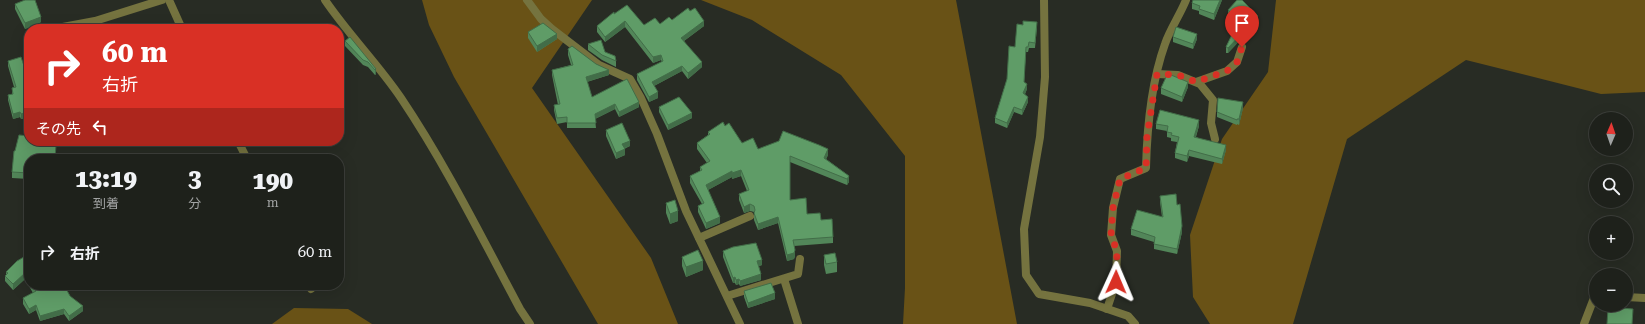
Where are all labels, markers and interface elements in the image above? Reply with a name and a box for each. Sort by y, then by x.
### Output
pin [1225,6,1259,47]
icon: arrive [1231,12,1253,34]
text: 60 m [102,36,167,69]
icon: right [36,40,88,92]
text: 右折 [102,74,138,95]
north arrow [1589,112,1633,156]
map controls [1589,112,1633,312]
icon: left [89,116,111,138]
text: その先 [36,120,81,138]
button: search [1589,164,1633,208]
text: 13:19 [75,165,137,193]
text: 3 [188,165,201,193]
text: 190 [253,167,293,195]
text: m [267,195,279,210]
text: 到着 [93,196,119,211]
text: 分 [188,196,201,211]
button: + [1589,216,1633,260]
icon: right [36,241,58,263]
text: 60 m [298,243,332,261]
text: 右折 [70,245,100,263]
position arrow [1095,261,1137,303]
button: − [1589,268,1633,312]

